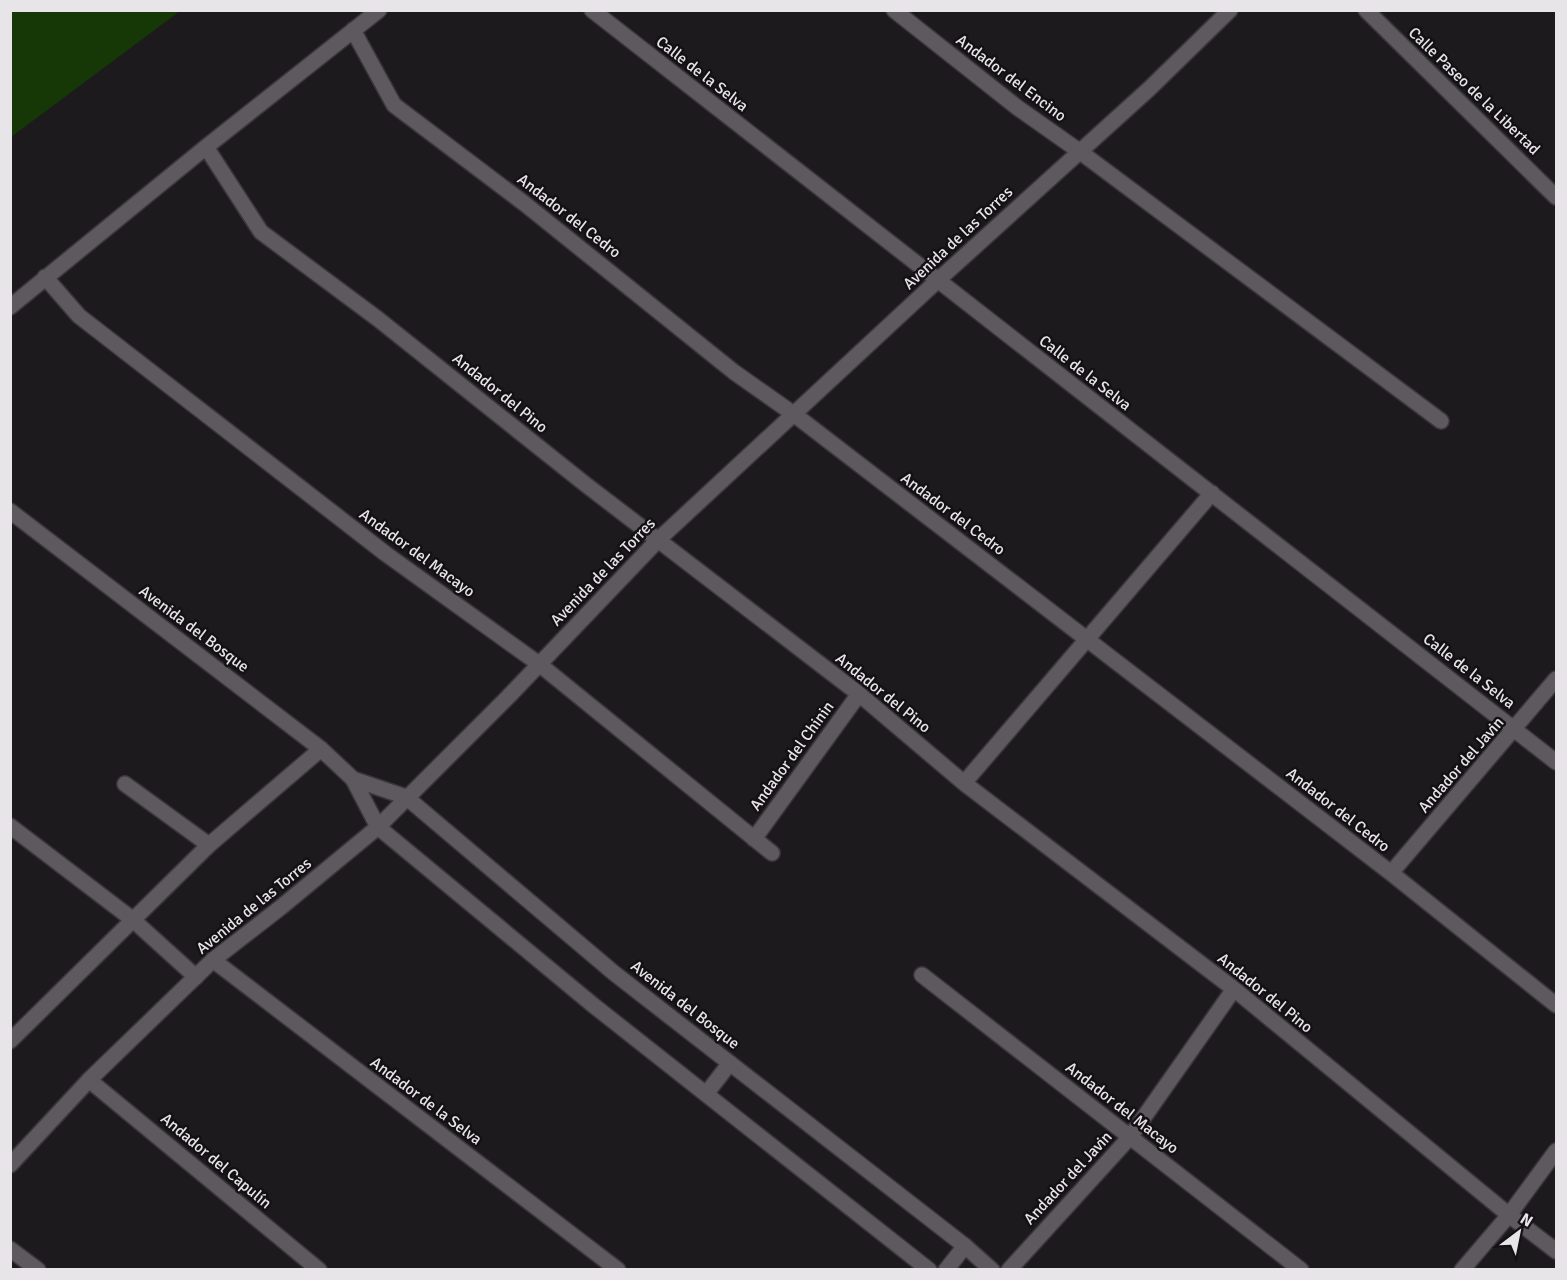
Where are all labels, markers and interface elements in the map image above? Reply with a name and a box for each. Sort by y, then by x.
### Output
street label: Calle Paseo de la Libertad [1404,23,1544,159]
street label: Andador del Encino [952,30,1070,126]
street label: Calle de la Selva [652,32,752,116]
street label: Andador del Cedro [513,169,625,263]
street label: Avenida de las Torres [899,182,1017,294]
street label: Calle de la Selva [1035,331,1135,415]
street label: Andador del Pino [448,349,552,437]
street label: Andador del Cedro [897,468,1009,560]
street label: Andador del Macayo [355,504,479,602]
street label: Avenida de las Torres [546,514,660,630]
street label: Avenida del Bosque [135,581,253,677]
street label: Calle de la Selva [1419,629,1519,713]
street label: Andador del Pino [831,649,935,737]
street label: Andador del Chinin [746,697,838,815]
street label: Andador del Javin [1414,713,1508,817]
street label: Andador del Cedro [1282,763,1394,857]
street label: Avenida de las Torres [192,853,316,959]
street label: Andador del Pino [1213,949,1317,1037]
street label: Avenida del Bosque [627,956,743,1054]
street label: Andador de la Selva [366,1053,486,1149]
street label: Andador del Macayo [1061,1058,1183,1158]
street label: Andador del Capulín [157,1109,275,1213]
street label: Andador del Javin [1020,1127,1116,1229]
north arrow [1489,1202,1549,1262]
text: N [1516,1209,1536,1232]

